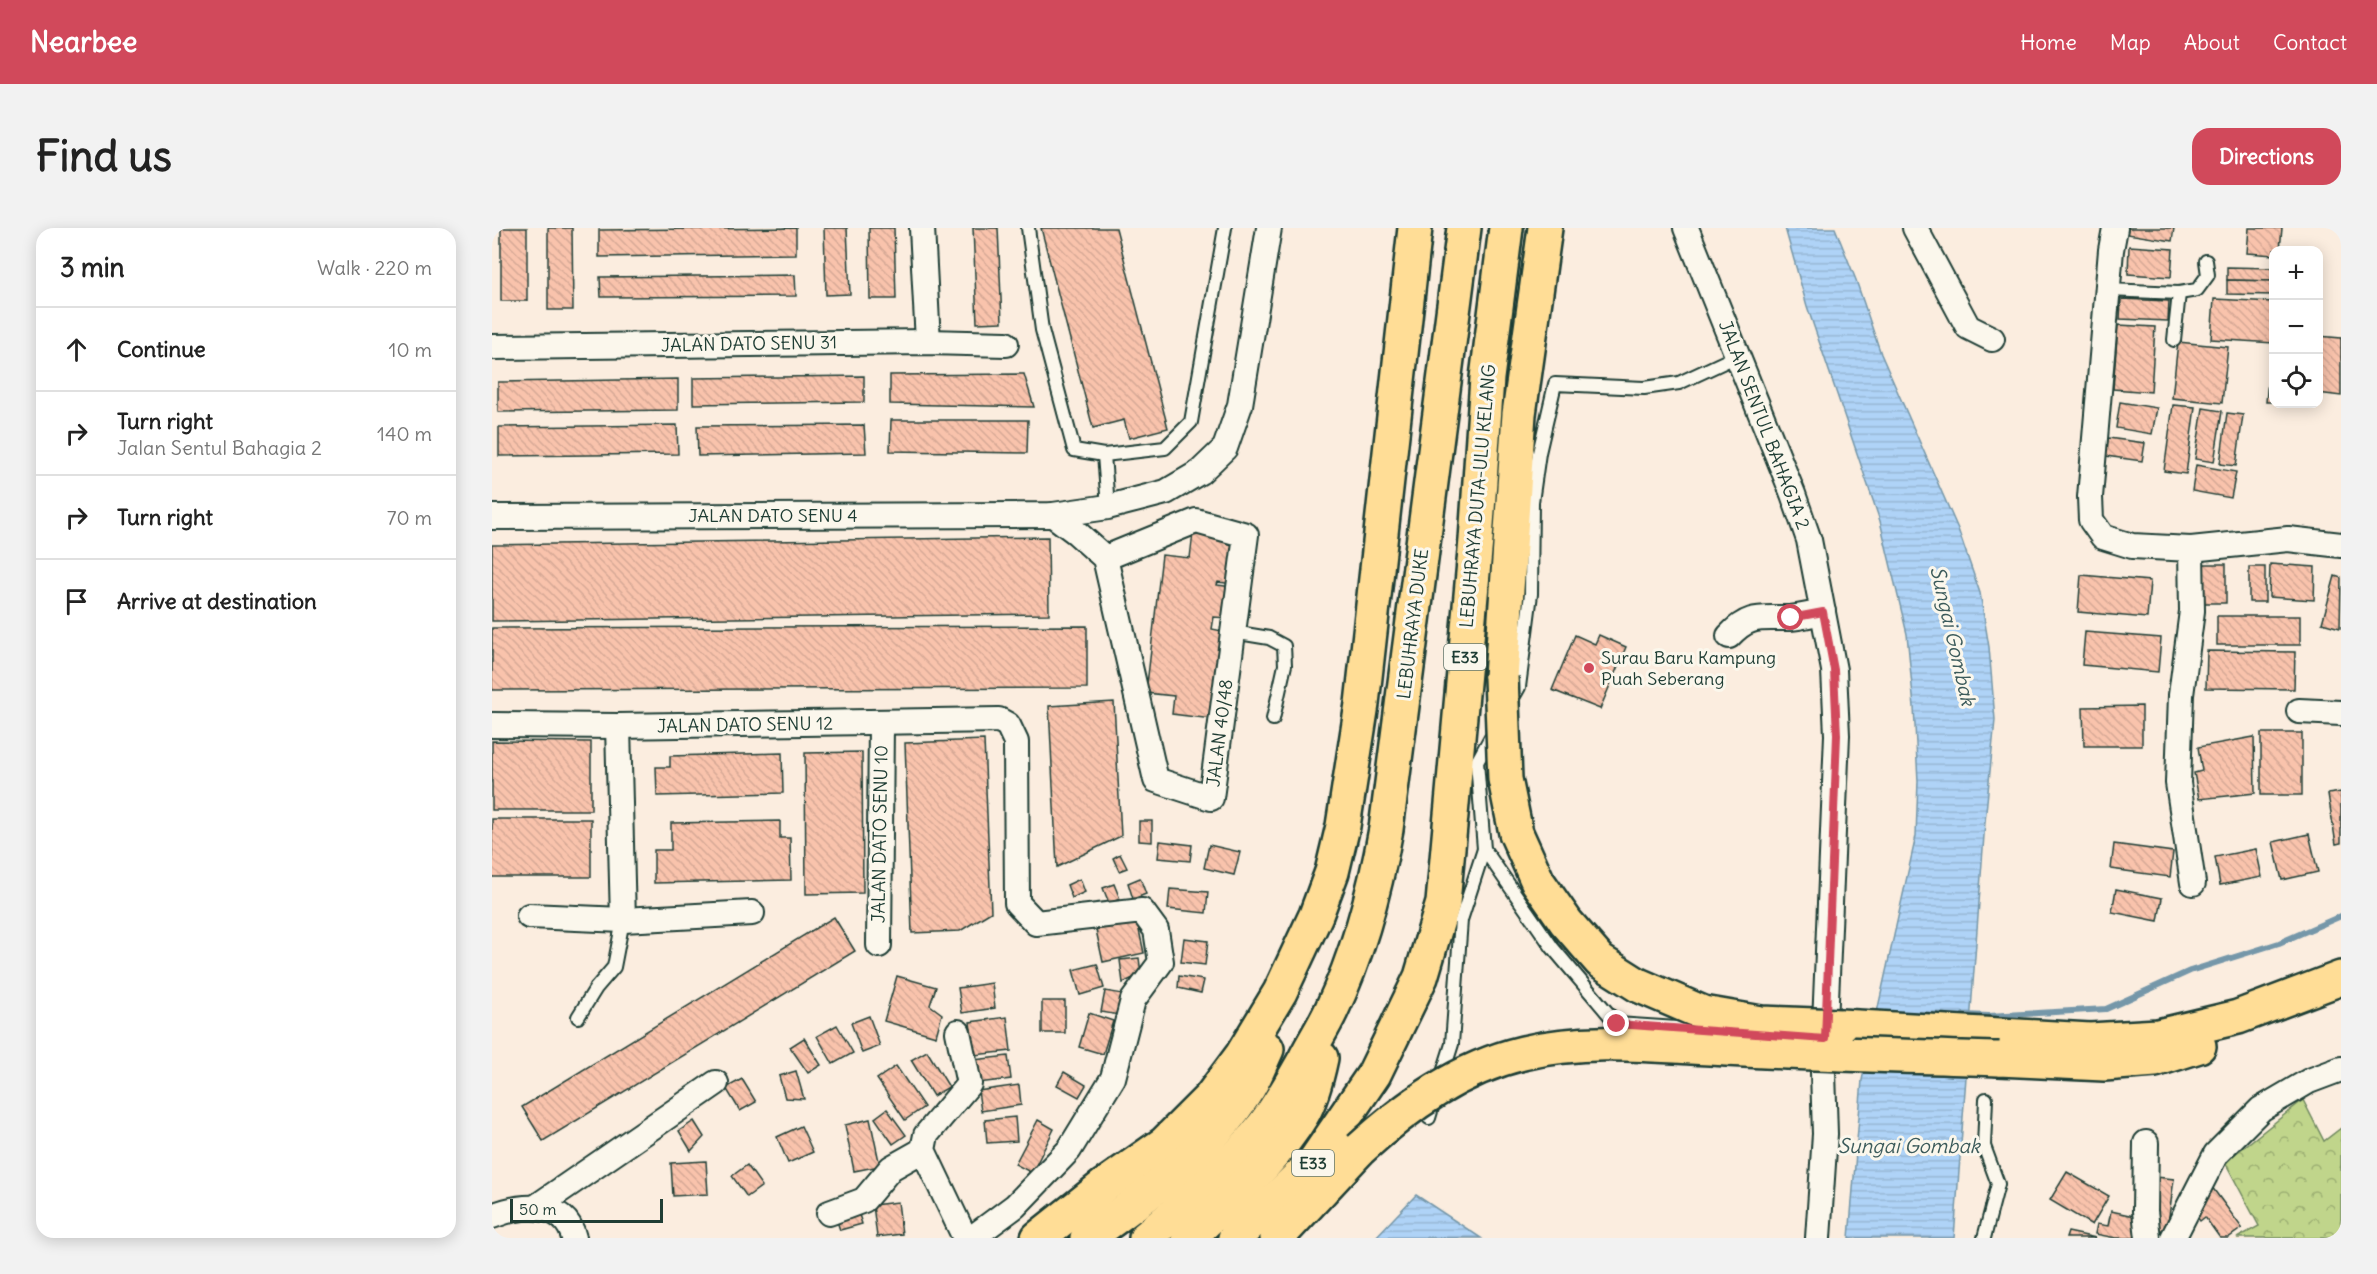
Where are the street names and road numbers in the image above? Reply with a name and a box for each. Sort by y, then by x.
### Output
street label: JALAN SENTUL BAHAGIA 2 [1714,317,1815,533]
street label: JALAN DATO SENU 31 [661,330,837,357]
street label: LEBUHRAYA DUTA-ULU KELANG [1455,363,1500,629]
street label: JALAN DATO SENU 4 [688,504,858,527]
street label: LEBUHRAYA DUKE [1392,547,1433,700]
road number: E33 [1444,644,1486,670]
street label: JALAN 40/48 [1201,678,1238,788]
street label: JALAN DATO SENU 12 [657,711,833,738]
street label: JALAN DATO SENU 10 [866,745,893,923]
road number: E33 [1292,1150,1334,1176]

